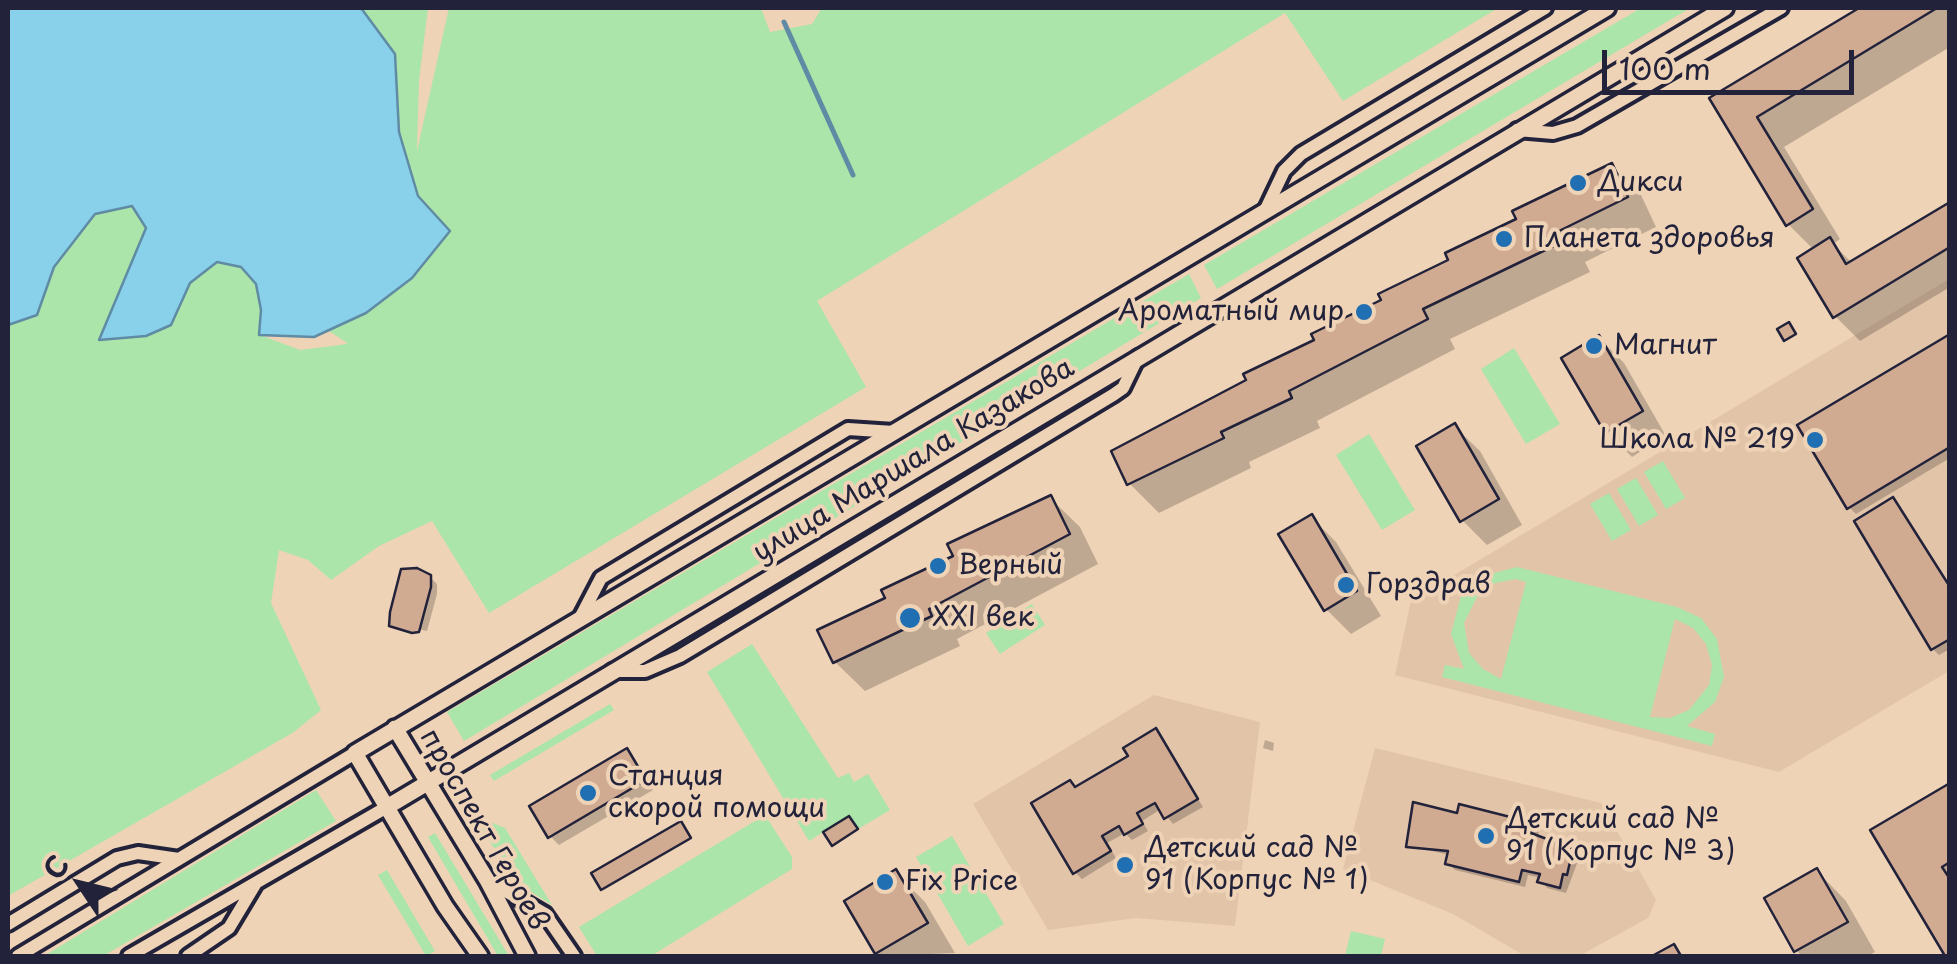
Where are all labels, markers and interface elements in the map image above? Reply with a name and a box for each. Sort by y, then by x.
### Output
scale bar [1607,30,1860,92]
text: 100 m [1619,45,1711,90]
place label: Дикси [1598,166,1684,200]
marker: Дикси [1567,172,1589,194]
place label: Планета здоровья [1524,222,1775,256]
marker: Планета здоровья [1493,228,1515,250]
place label: Ароматный мир [1118,295,1344,329]
marker: Ароматный мир [1353,301,1375,323]
place label: Магнит [1614,329,1716,363]
marker: Магнит [1583,335,1605,357]
street label: улица Маршала Казакова [747,352,1081,570]
place label: Школа № 219 [1600,423,1795,457]
marker: Школа № 219 [1804,429,1826,451]
place label: Верный [958,549,1063,583]
marker: Верный [927,555,949,577]
place label: Горздрав [1366,568,1491,602]
marker: Горздрав [1335,574,1357,596]
place label: XXI век [932,601,1034,635]
marker: XXI век [897,605,923,631]
street label: проспект Героев [412,723,554,937]
place label: Станция скорой помощи [608,760,825,826]
marker: Станция скорой помощи [577,782,599,804]
place label: Детский сад № 91 (Корпус № 3) [1506,803,1735,869]
marker: Детский сад № 91 (Корпус № 3) [1475,825,1497,847]
place label: Детский сад № 91 (Корпус № 1) [1145,832,1369,898]
north arrow [30,834,130,934]
text: С [31,846,79,887]
marker: Детский сад № 91 (Корпус № 1) [1114,854,1136,876]
place label: Fix Price [905,865,1018,899]
marker: Fix Price [874,871,896,893]

